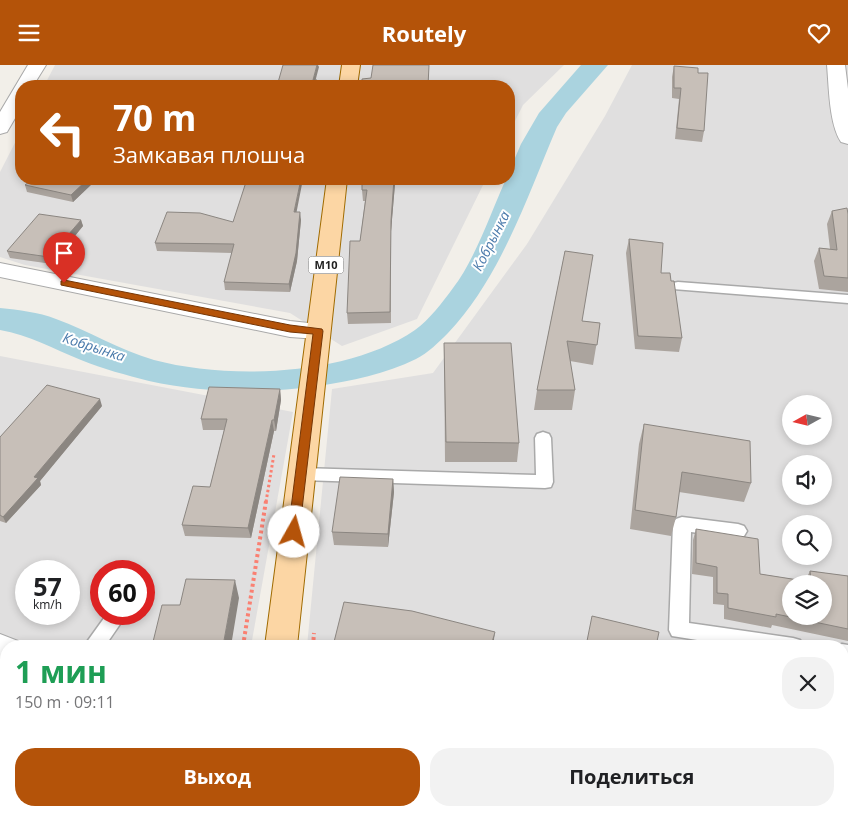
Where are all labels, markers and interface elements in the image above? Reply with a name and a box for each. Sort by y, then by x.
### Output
text: Routely [382,18,466,48]
icon: menu [15,19,43,47]
icon: heart [805,19,833,47]
text: 70 m [113,94,196,141]
icon: left [30,100,95,165]
text: Замкавая плошча [113,139,305,169]
water label: Кобрынка [467,208,514,274]
pin [43,232,85,283]
icon: arrive [50,239,78,267]
road number: М10 [308,257,344,273]
water label: Кобрынка [61,328,128,366]
north arrow [782,395,832,445]
map controls [782,395,832,625]
button: sound [782,455,832,505]
position arrow [267,505,319,557]
button: search [782,515,832,565]
speed limit sign: 60 [90,560,155,625]
text: 57 [33,569,62,603]
button: layers [782,575,832,625]
text: km/h [33,596,62,613]
text: 1 мин [15,651,107,692]
button: close [782,657,834,709]
text: 150 m · 09:11 [15,691,115,713]
button: Выход [15,748,420,806]
button: Поделиться [430,748,834,806]

